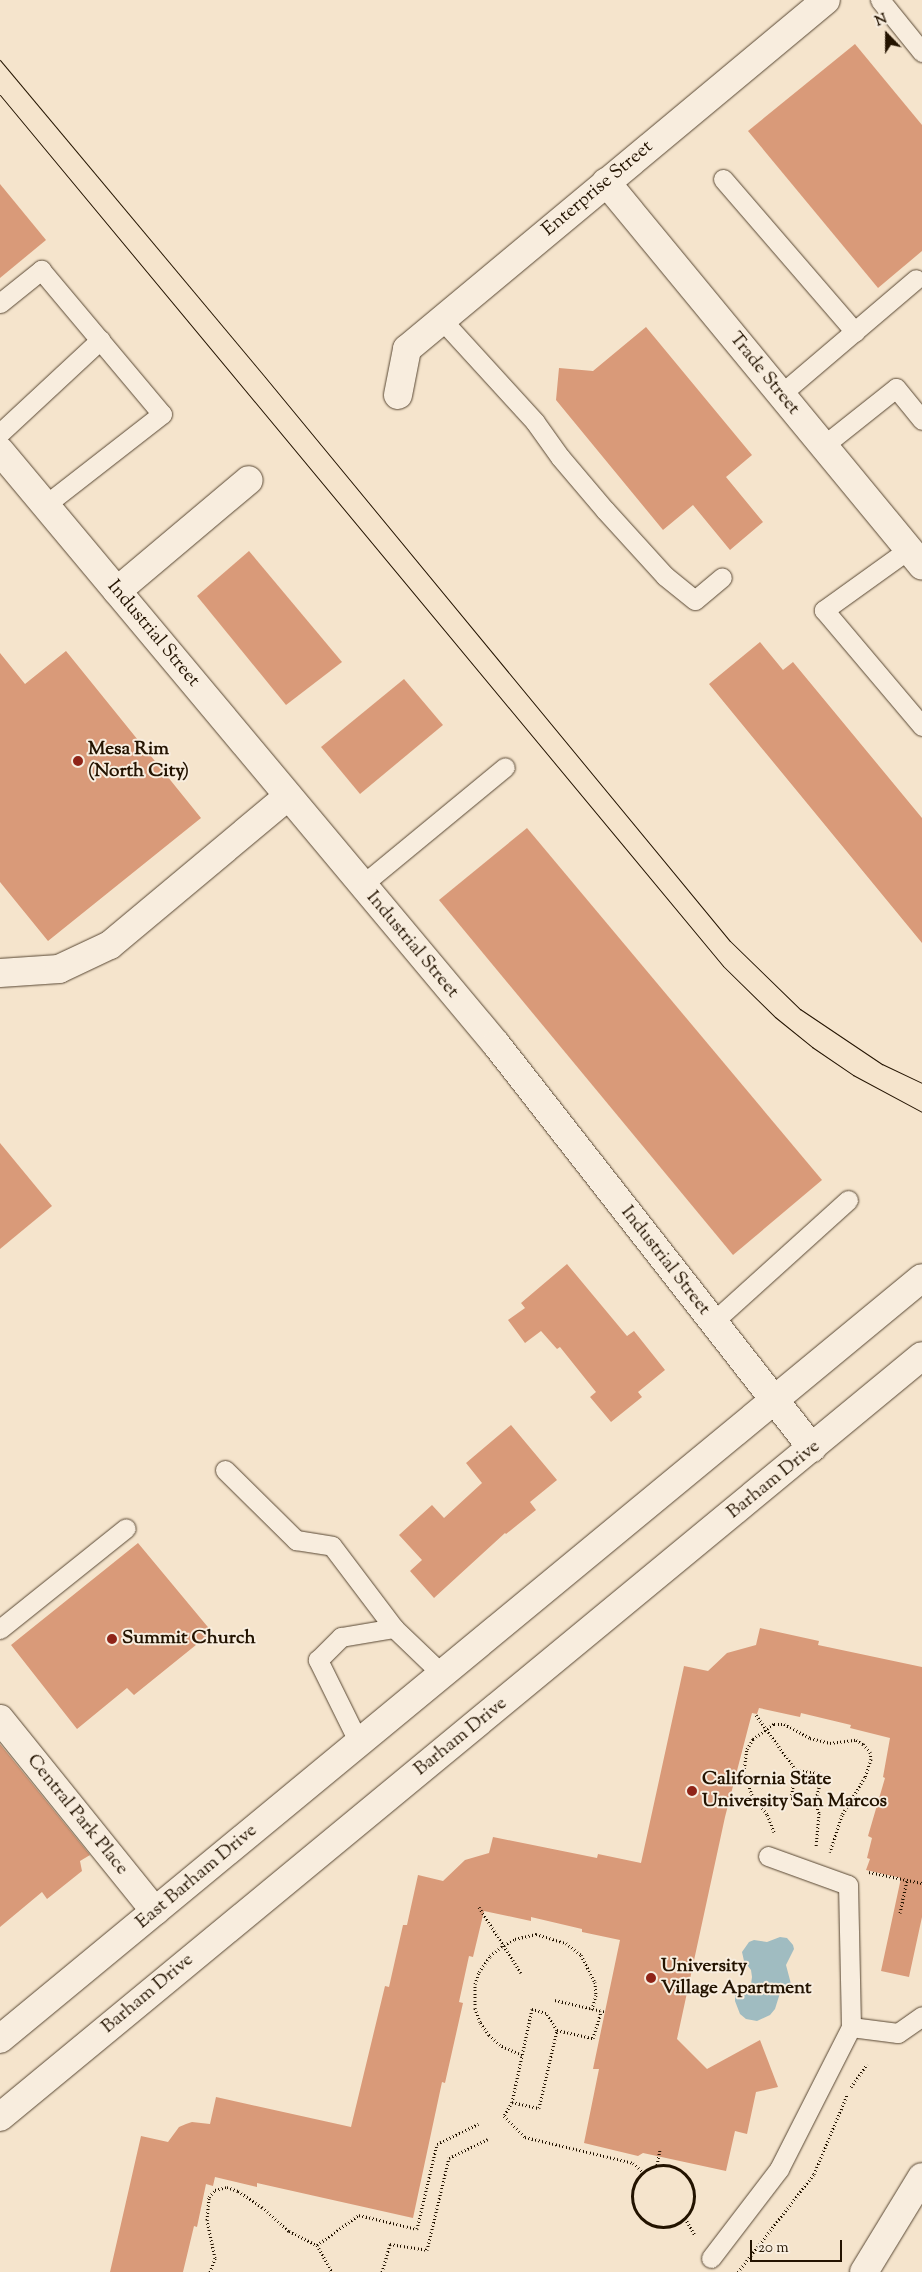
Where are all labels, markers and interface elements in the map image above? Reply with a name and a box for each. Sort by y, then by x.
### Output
north arrow [862,10,912,60]
text: N [872,10,890,32]
street label: Enterprise Street [538,136,658,242]
street label: Trade Street [724,328,804,420]
street label: Industrial Street [102,576,204,692]
place label: Mesa Rim (North City) [88,739,189,783]
marker: Mesa Rim (North City) [72,755,84,767]
street label: Industrial Street [361,887,463,1003]
street label: Industrial Street [615,1202,715,1320]
street label: Barham Drive [723,1436,825,1524]
place label: Summit Church [122,1628,256,1650]
marker: Summit Church [106,1633,118,1645]
street label: Barham Drive [410,1693,512,1781]
street label: Central Park Place [21,1750,133,1880]
place label: California State University San Marcos [702,1769,887,1813]
marker: California State University San Marcos [686,1785,698,1797]
street label: East Barham Drive [132,1820,262,1934]
street label: Barham Drive [97,1949,199,2039]
place label: University Village Apartment [661,1956,812,2000]
marker: University Village Apartment [645,1972,657,1984]
scale bar [752,2230,844,2262]
text: 20 m [758,2238,789,2259]

